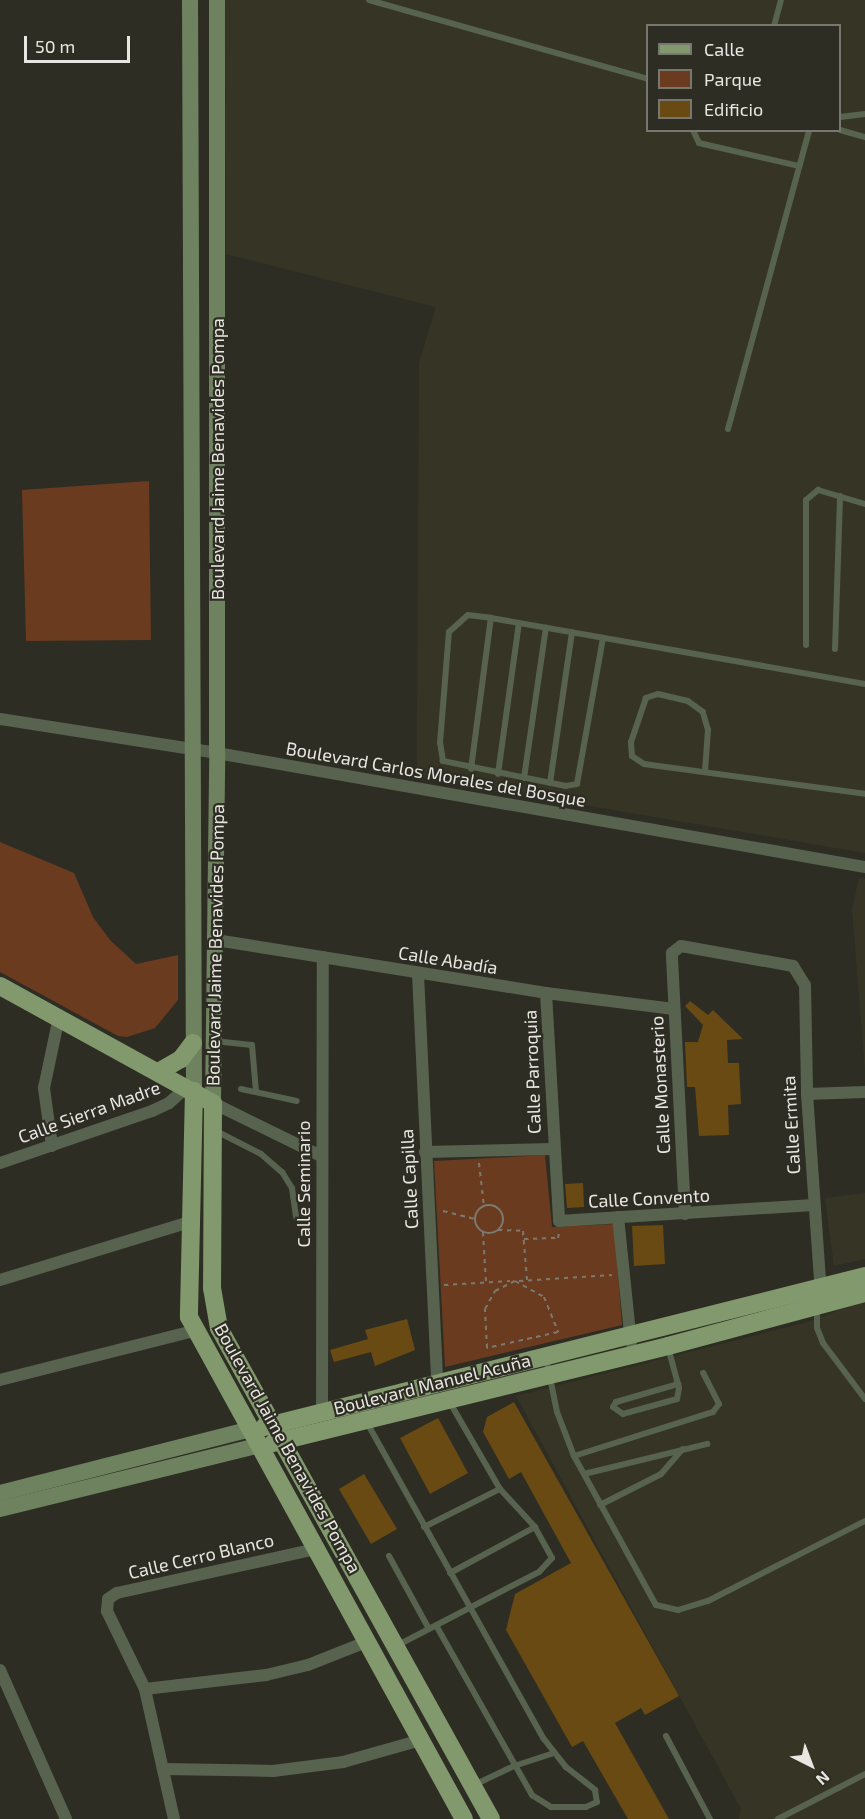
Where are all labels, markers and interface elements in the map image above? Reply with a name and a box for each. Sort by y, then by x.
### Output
scale bar [27,24,134,62]
legend [646,24,841,132]
text: 50 m [35,35,75,57]
text: Calle [704,38,745,60]
text: Parque [704,68,762,90]
text: Edificio [704,98,763,120]
street label: Boulevard Jaime Benavides Pompa [206,318,228,600]
street label: Boulevard Carlos Morales del Bosque [284,737,588,811]
street label: Boulevard Jaime Benavides Pompa [202,804,228,1086]
street label: Calle Abadía [397,941,499,979]
street label: Calle Parroquia [519,1010,545,1134]
street label: Calle Monasterio [646,1015,674,1155]
street label: Calle Ermita [778,1075,804,1175]
street label: Calle Sierra Madre [15,1076,163,1148]
street label: Calle Seminario [292,1121,314,1247]
street label: Calle Capilla [396,1128,422,1230]
street label: Calle Convento [587,1184,711,1212]
street label: Boulevard Jaime Benavides Pompa [210,1319,366,1577]
street label: Boulevard Manuel Acuña [331,1349,533,1419]
street label: Calle Cerro Blanco [126,1529,276,1583]
north arrow [781,1735,841,1795]
text: N [813,1768,834,1790]

